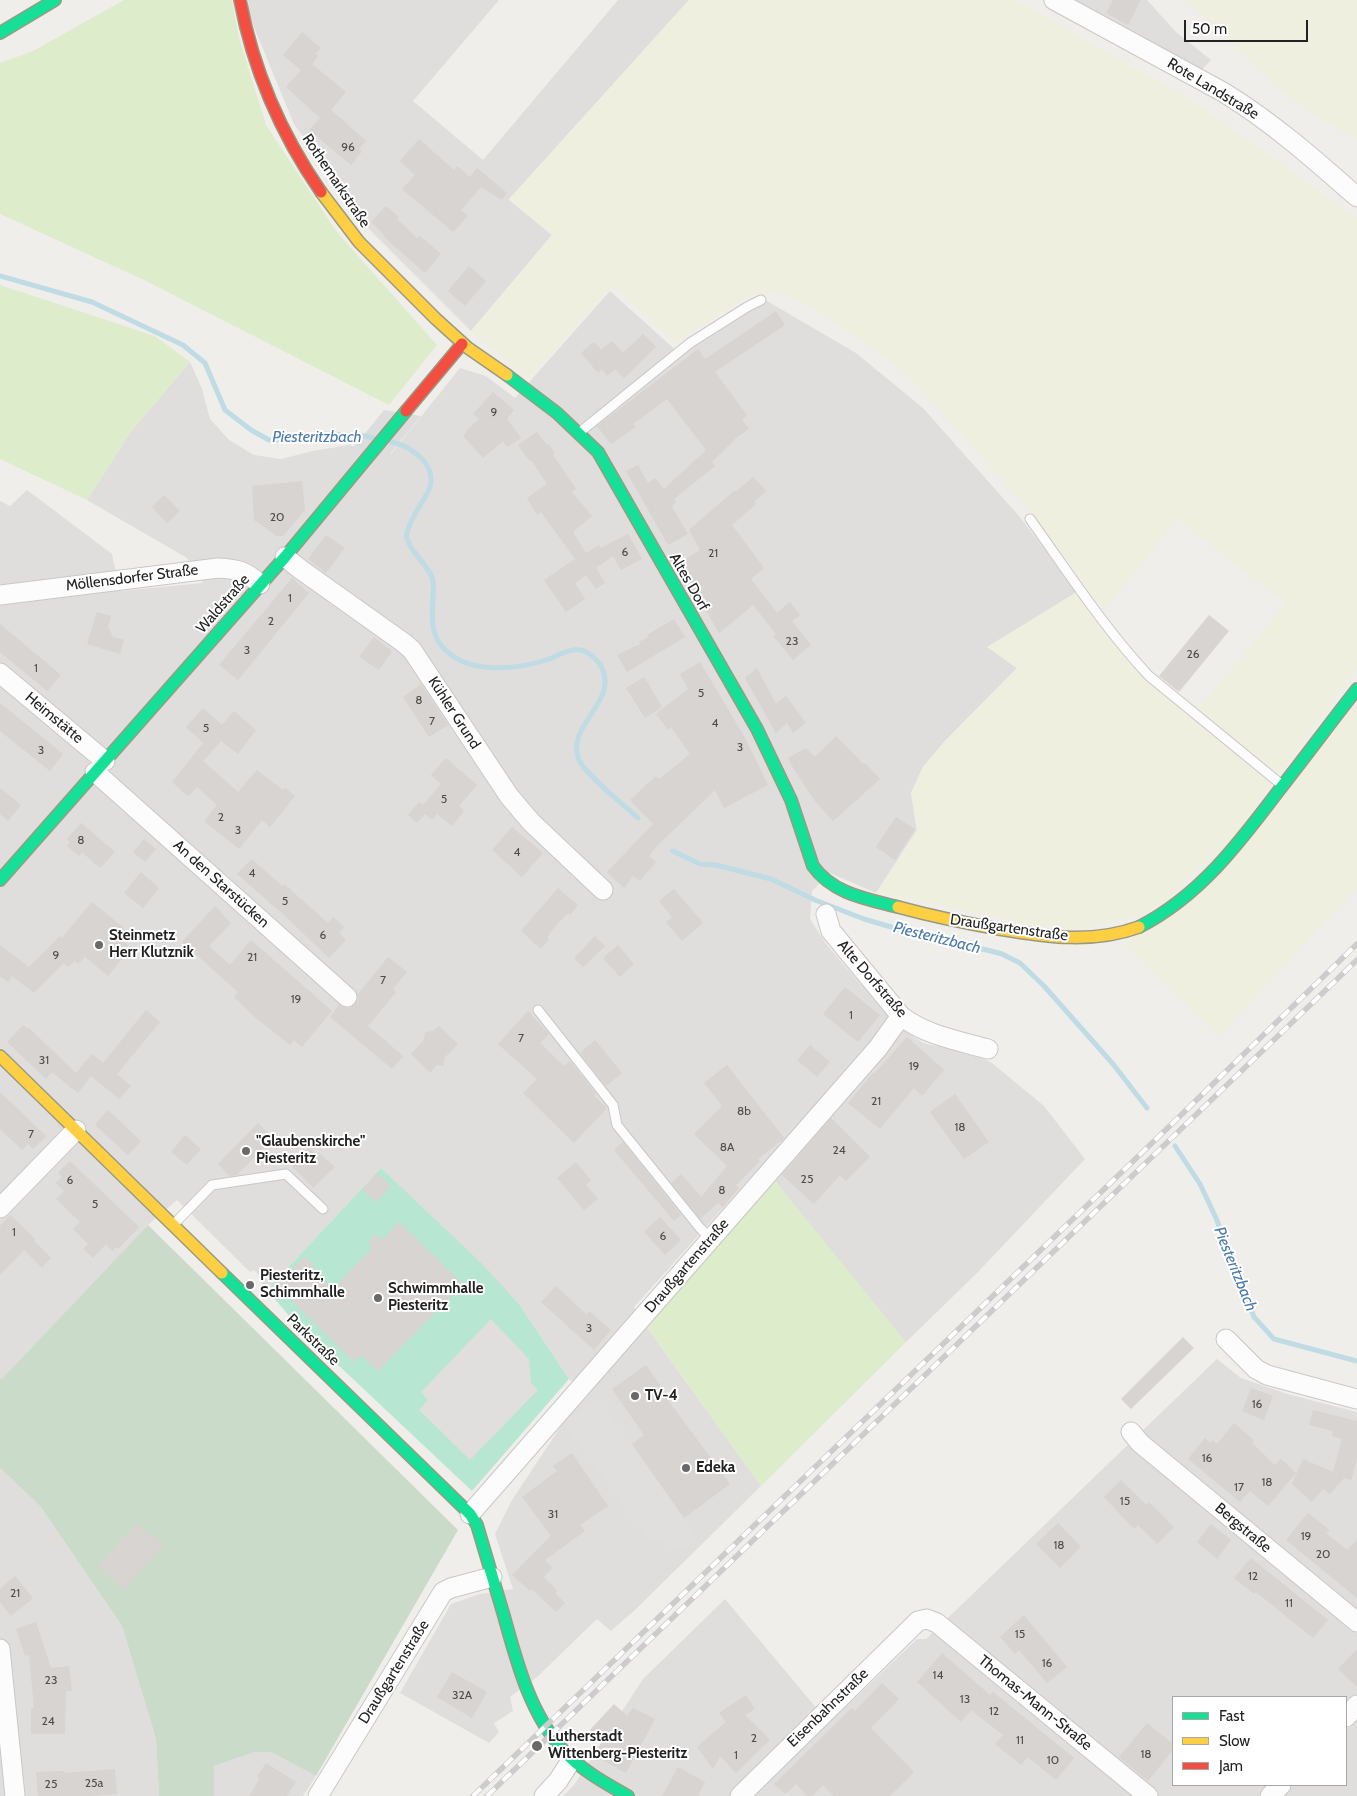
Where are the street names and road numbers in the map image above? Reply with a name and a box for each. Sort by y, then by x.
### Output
street label: Rote Landstraße [1164,55,1262,123]
street label: Rothemarkstraße [298,131,374,231]
street label: Altes Dorf [665,550,713,614]
street label: Möllensdorfer Straße [65,561,199,595]
street label: Waldstraße [193,571,253,637]
street label: Kühler Grund [424,673,484,753]
street label: Heimstätte [21,688,87,748]
street label: An den Starstücken [169,836,273,932]
street label: Draußgartenstraße [949,911,1069,945]
street label: Alte Dorfstraße [833,937,911,1021]
street label: Draußgartenstraße [641,1215,733,1317]
street label: Parkstraße [283,1310,343,1370]
street label: Bergstraße [1211,1499,1275,1557]
street label: Draußgartenstraße [355,1617,433,1727]
street label: Thomas-Mann-Straße [975,1652,1095,1754]
street label: Eisenbahnstraße [784,1665,872,1751]

